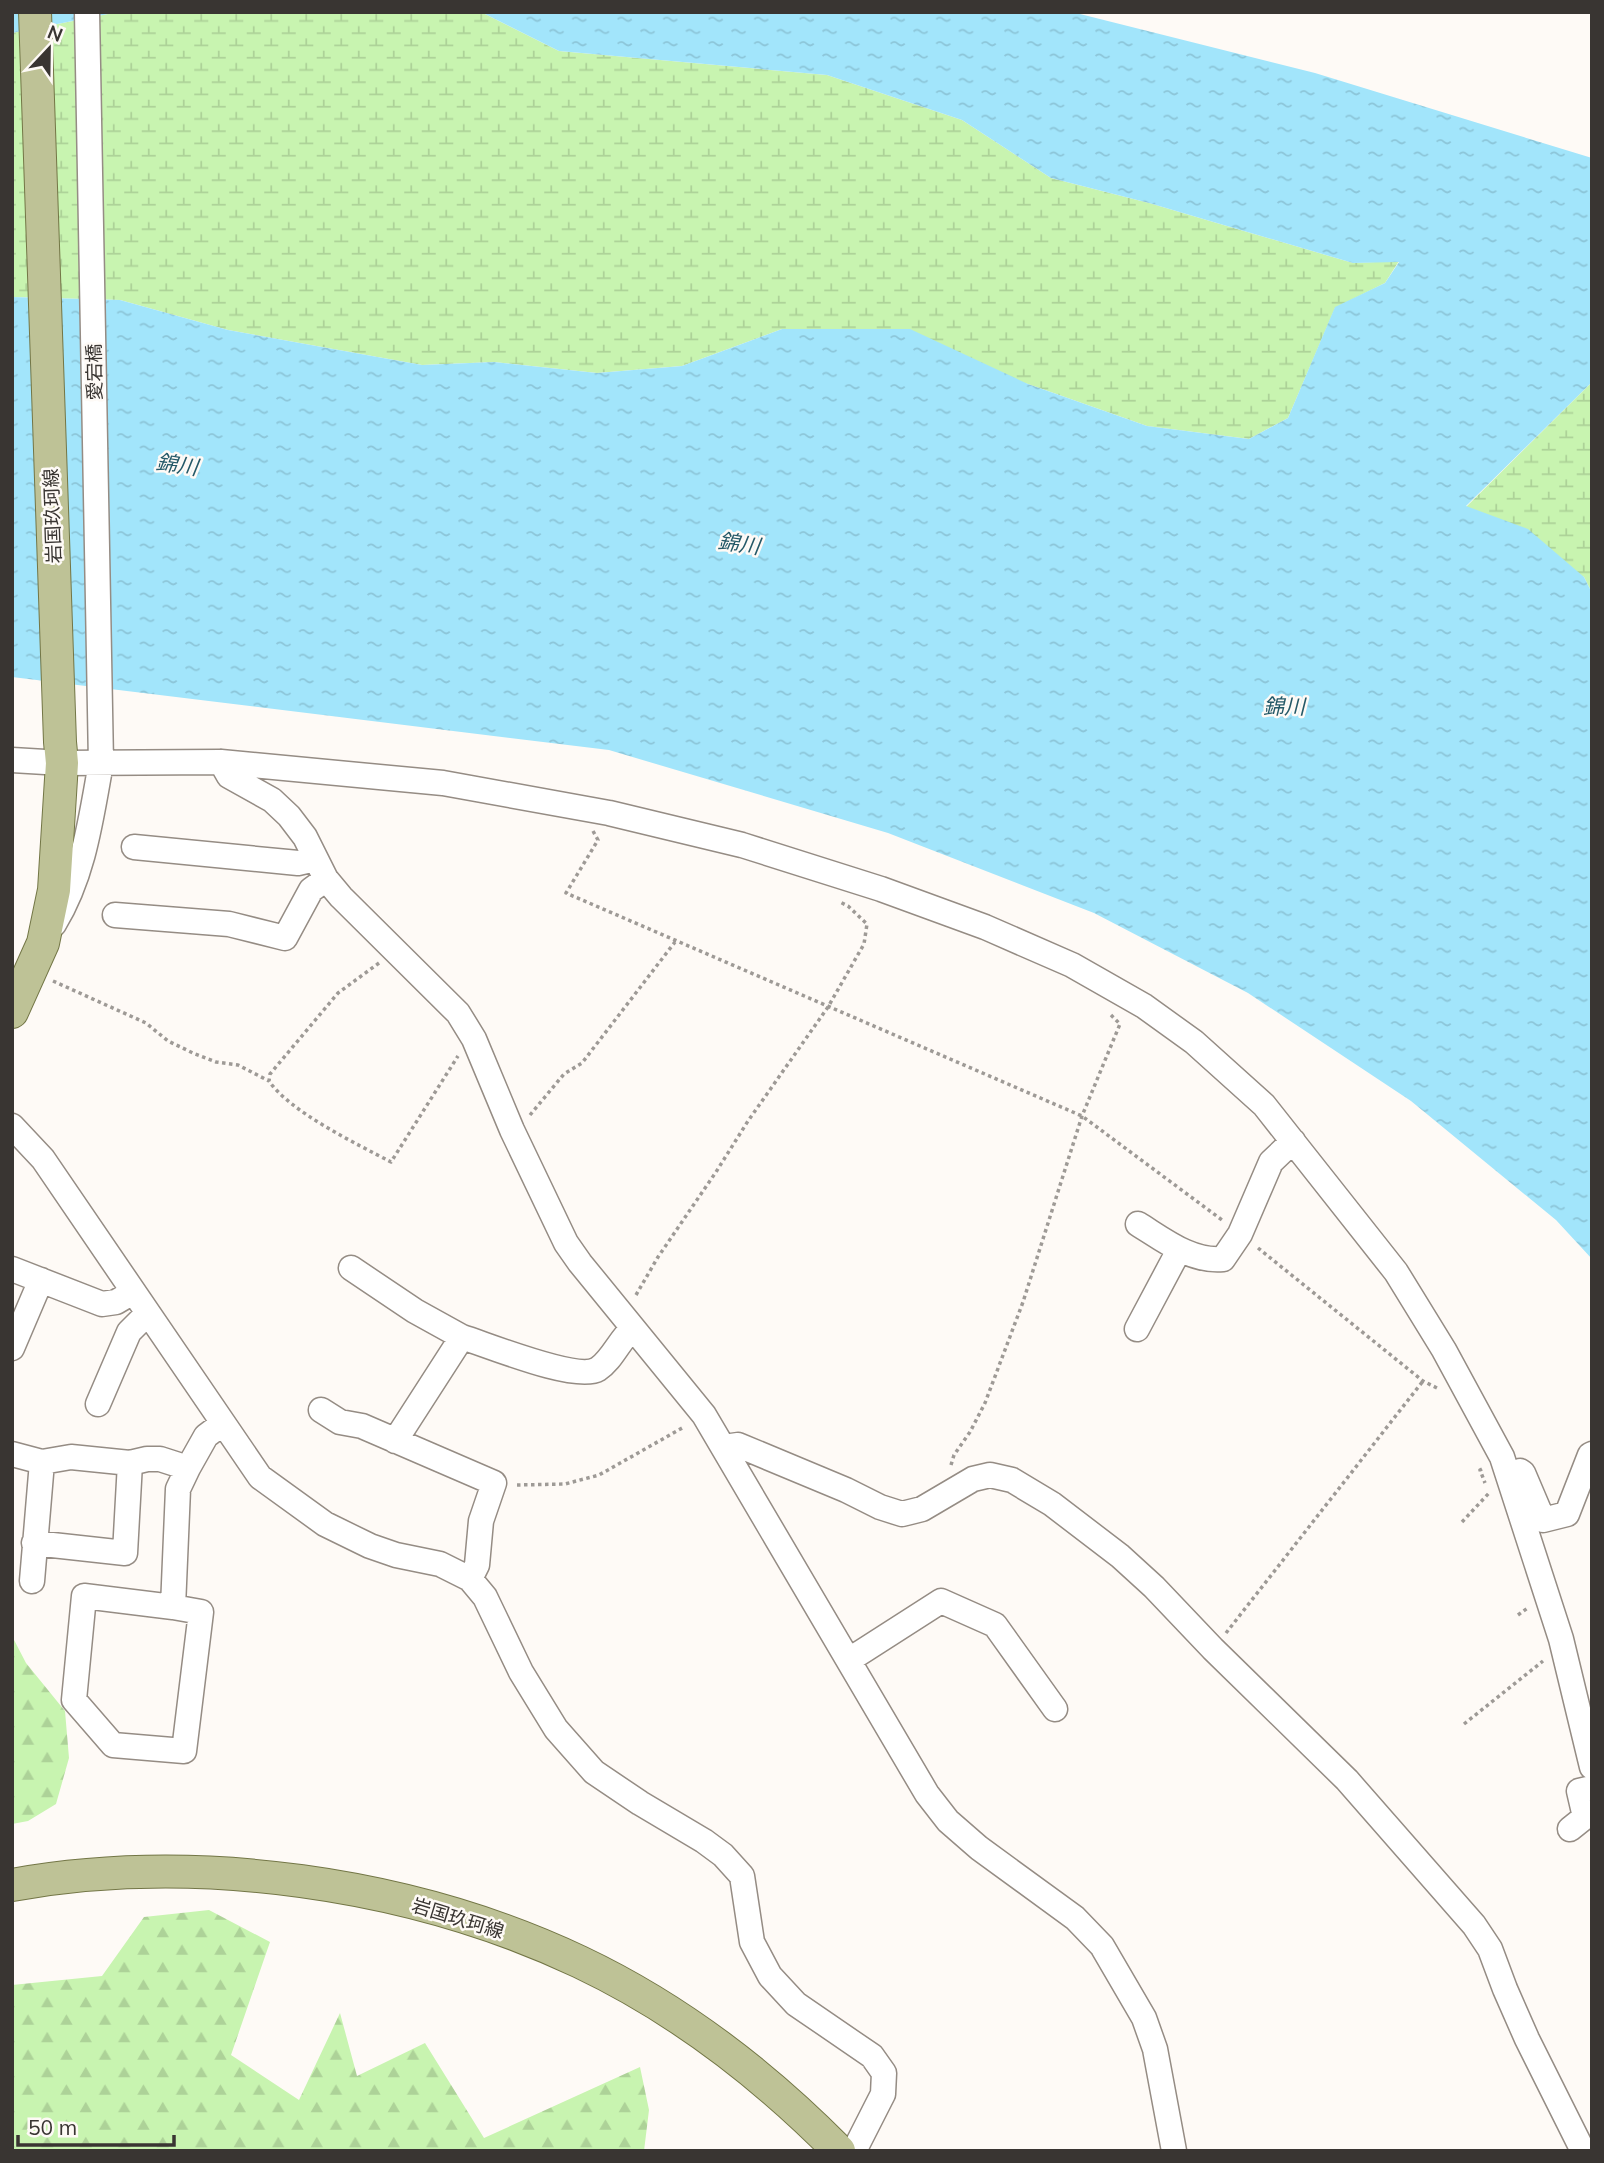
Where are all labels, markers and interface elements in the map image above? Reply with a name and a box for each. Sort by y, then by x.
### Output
north arrow [14,14,84,84]
text: N [44,19,67,47]
street label: 愛宕橋 [82,343,106,401]
water label: 錦川 [155,448,202,480]
street label: 岩国玖珂線 [38,468,66,564]
water label: 錦川 [717,527,764,559]
water label: 錦川 [1263,693,1307,719]
street label: 岩国玖珂線 [409,1893,507,1943]
scale bar [18,2104,173,2148]
text: 50 m [28,2114,77,2140]

